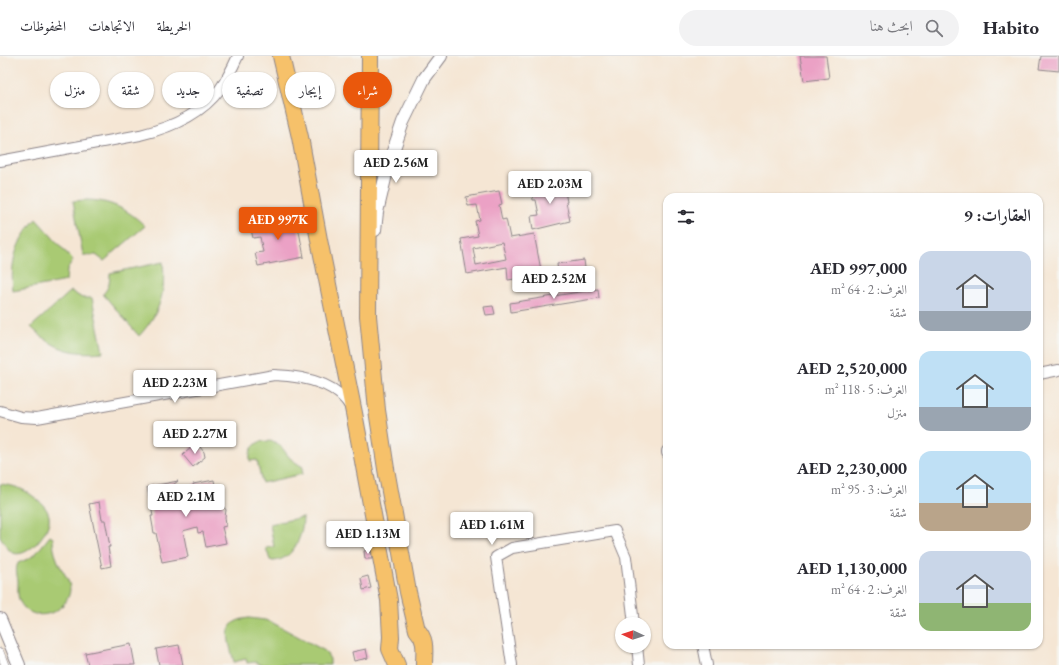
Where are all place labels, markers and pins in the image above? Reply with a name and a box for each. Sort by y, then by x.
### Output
pin: AED 2.56M [350,150,442,184]
pin: AED 2.03M [504,171,596,205]
pin: AED 997K [237,207,319,241]
pin: AED 2.52M [508,266,600,300]
pin: AED 2.23M [129,370,221,404]
pin: AED 2.27M [149,421,241,455]
pin: AED 2.1M [145,484,227,518]
pin: AED 1.61M [446,512,538,546]
pin: AED 1.13M [322,521,414,555]

